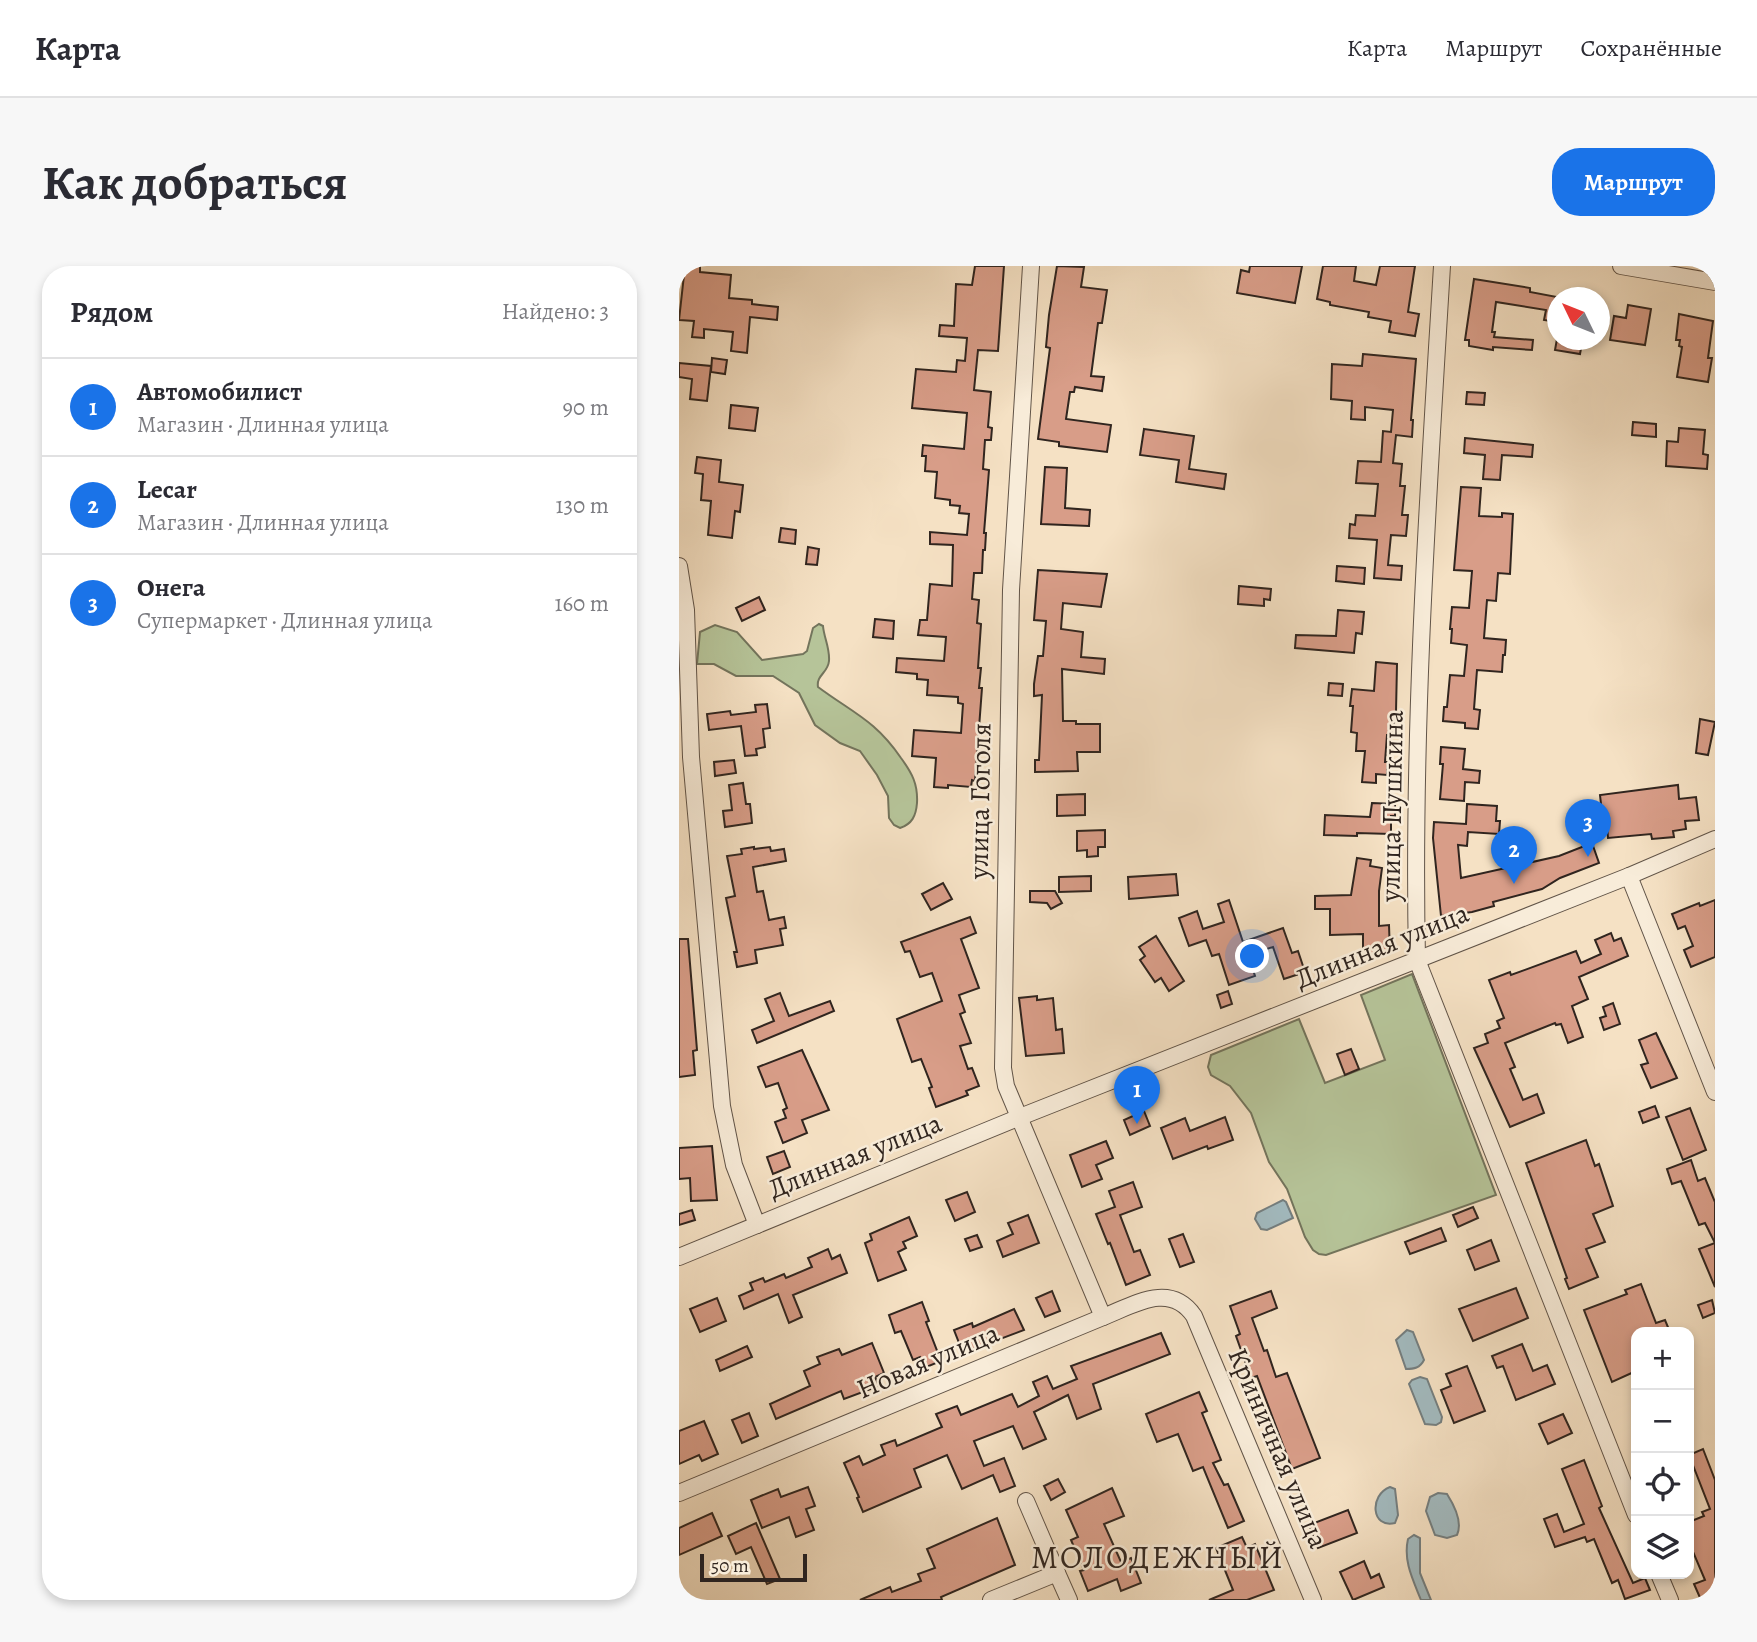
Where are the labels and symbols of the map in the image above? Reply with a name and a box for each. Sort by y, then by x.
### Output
north arrow [1547,287,1610,350]
street label: улица Пушкина [1371,710,1413,903]
street label: улица Гоголя [960,723,1000,880]
pin: 3 [1565,799,1611,857]
pin: 2 [1491,826,1537,884]
street label: Длинная улица [1289,894,1475,998]
your location [1235,939,1269,973]
pin: 1 [1114,1066,1160,1124]
street label: Длинная улица [762,1104,948,1208]
street label: Новая улица [851,1314,1005,1408]
street label: Криничная улица [1219,1342,1337,1554]
district label: МОЛОДЕЖНЫЙ [1031,1535,1285,1579]
scale bar [700,1551,807,1583]

